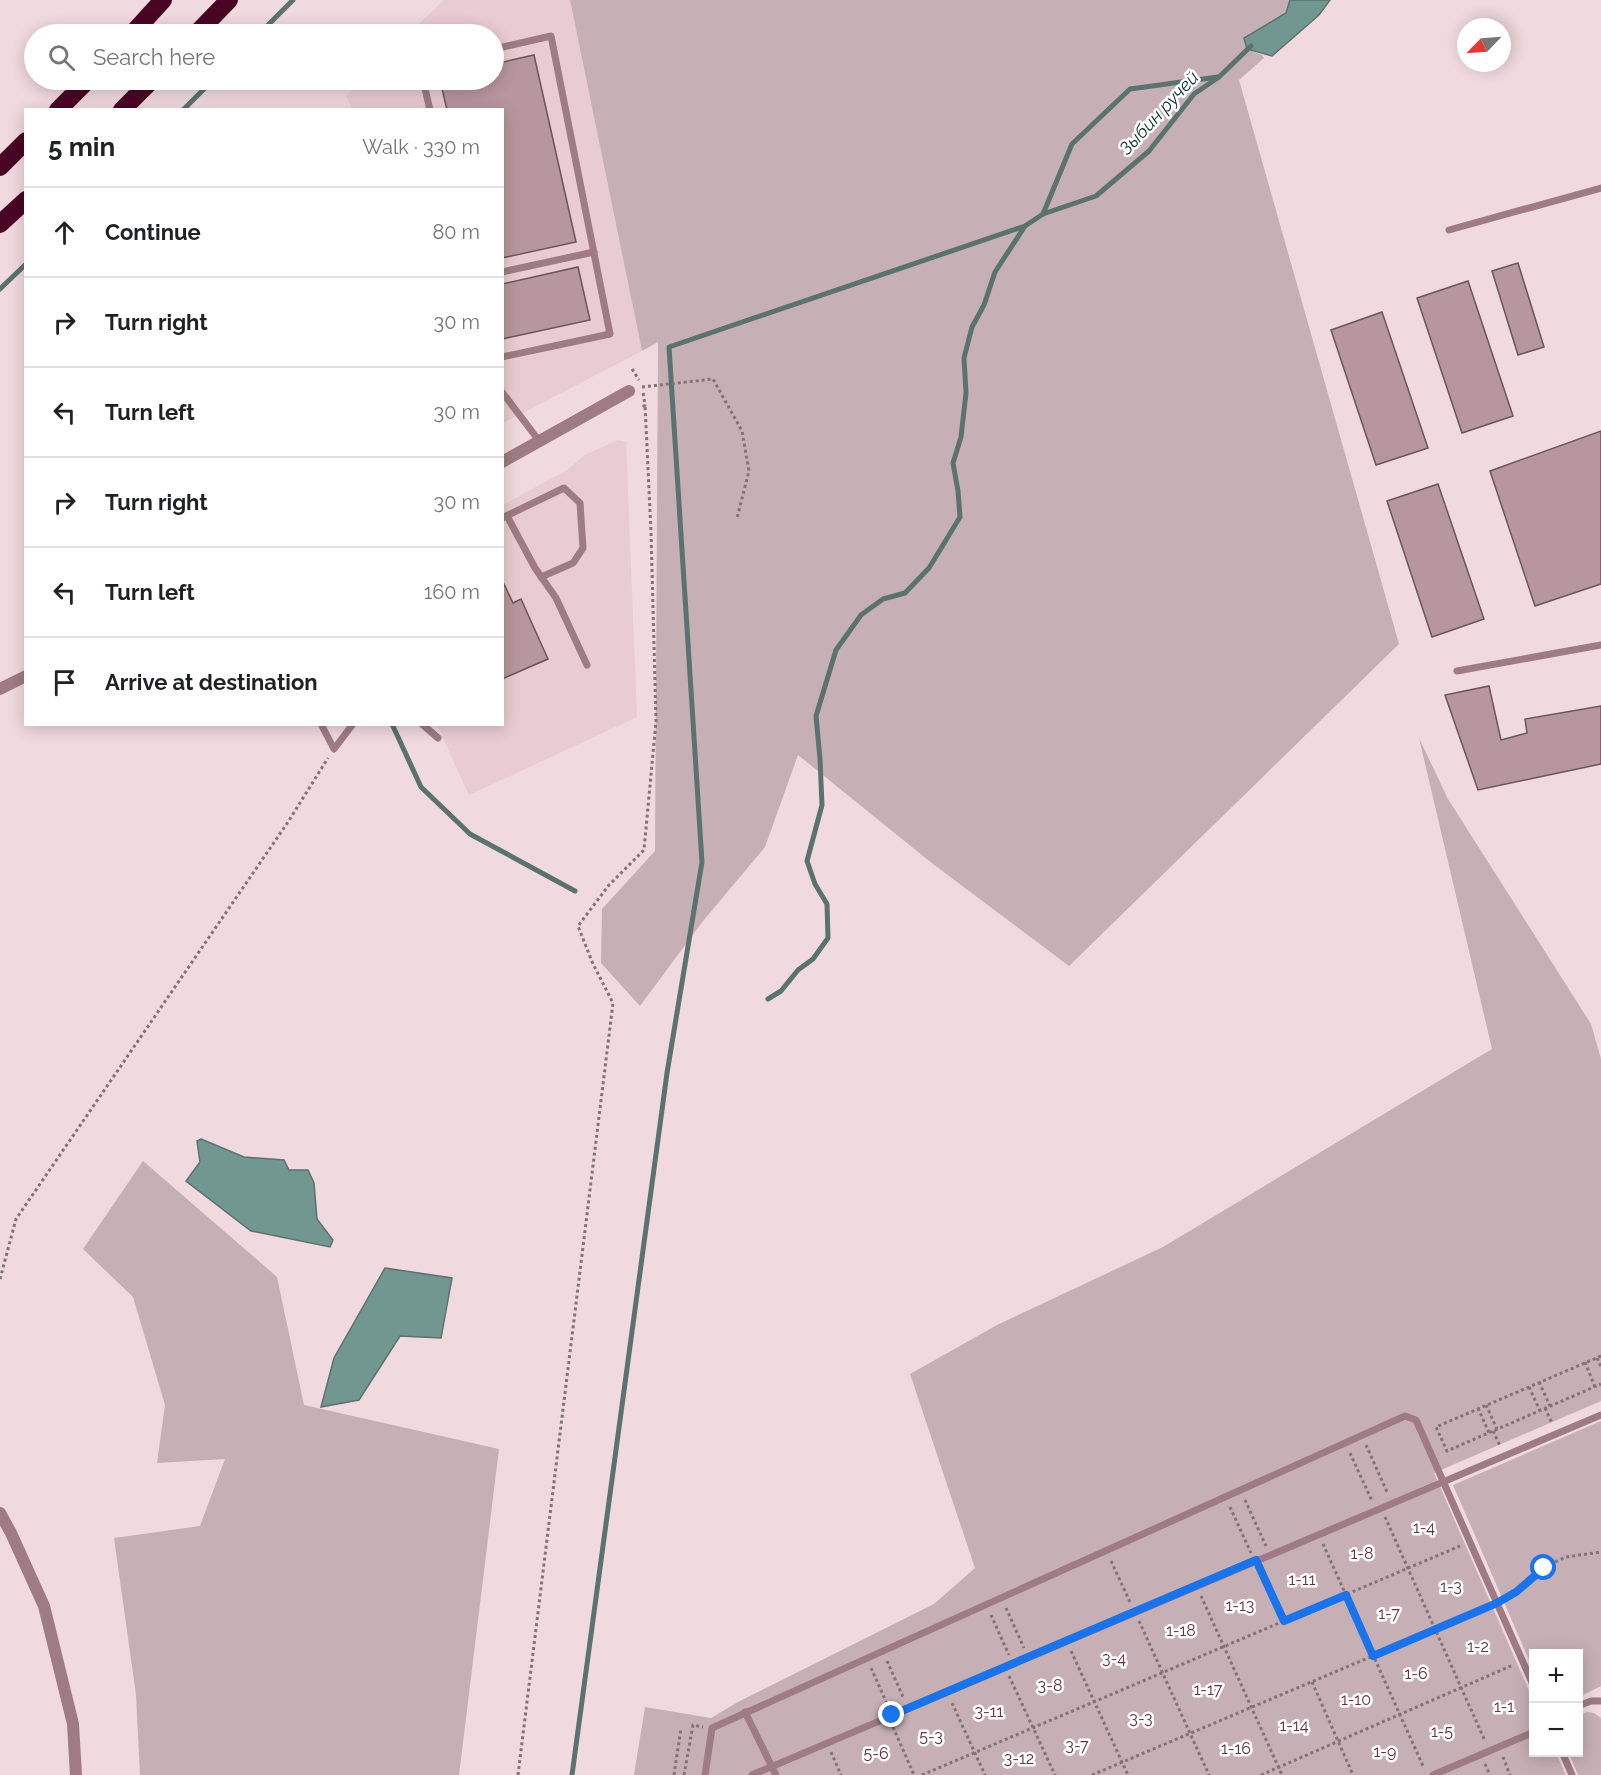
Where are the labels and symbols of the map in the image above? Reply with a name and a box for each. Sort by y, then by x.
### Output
north arrow [1457,18,1511,72]
water label: Зыбин ручей [1115,67,1203,159]
park label: 1-4 [1413,1518,1435,1537]
park label: 1-8 [1351,1544,1373,1563]
route start [1530,1554,1556,1580]
park label: 1-11 [1288,1570,1316,1589]
park label: 1-3 [1440,1577,1462,1596]
park label: 1-13 [1226,1596,1254,1615]
park label: 1-7 [1378,1604,1400,1623]
park label: 1-18 [1166,1621,1196,1640]
park label: 1-2 [1467,1637,1489,1656]
park label: 3-4 [1102,1649,1126,1668]
park label: 1-6 [1404,1664,1428,1683]
park label: 3-8 [1038,1676,1062,1695]
park label: 1-17 [1194,1680,1223,1699]
park label: 1-10 [1341,1690,1371,1709]
park label: 1-1 [1494,1697,1514,1716]
route end [878,1701,904,1727]
park label: 3-11 [975,1702,1004,1721]
park label: 3-3 [1129,1709,1153,1728]
park label: 1-14 [1280,1716,1309,1735]
park label: 1-5 [1431,1722,1453,1741]
park label: 5-3 [919,1727,943,1746]
park label: 3-7 [1065,1736,1089,1755]
park label: 1-16 [1221,1739,1251,1758]
park label: 1-9 [1374,1742,1396,1761]
park label: 5-6 [863,1744,889,1763]
park label: 3-12 [1004,1749,1034,1768]

